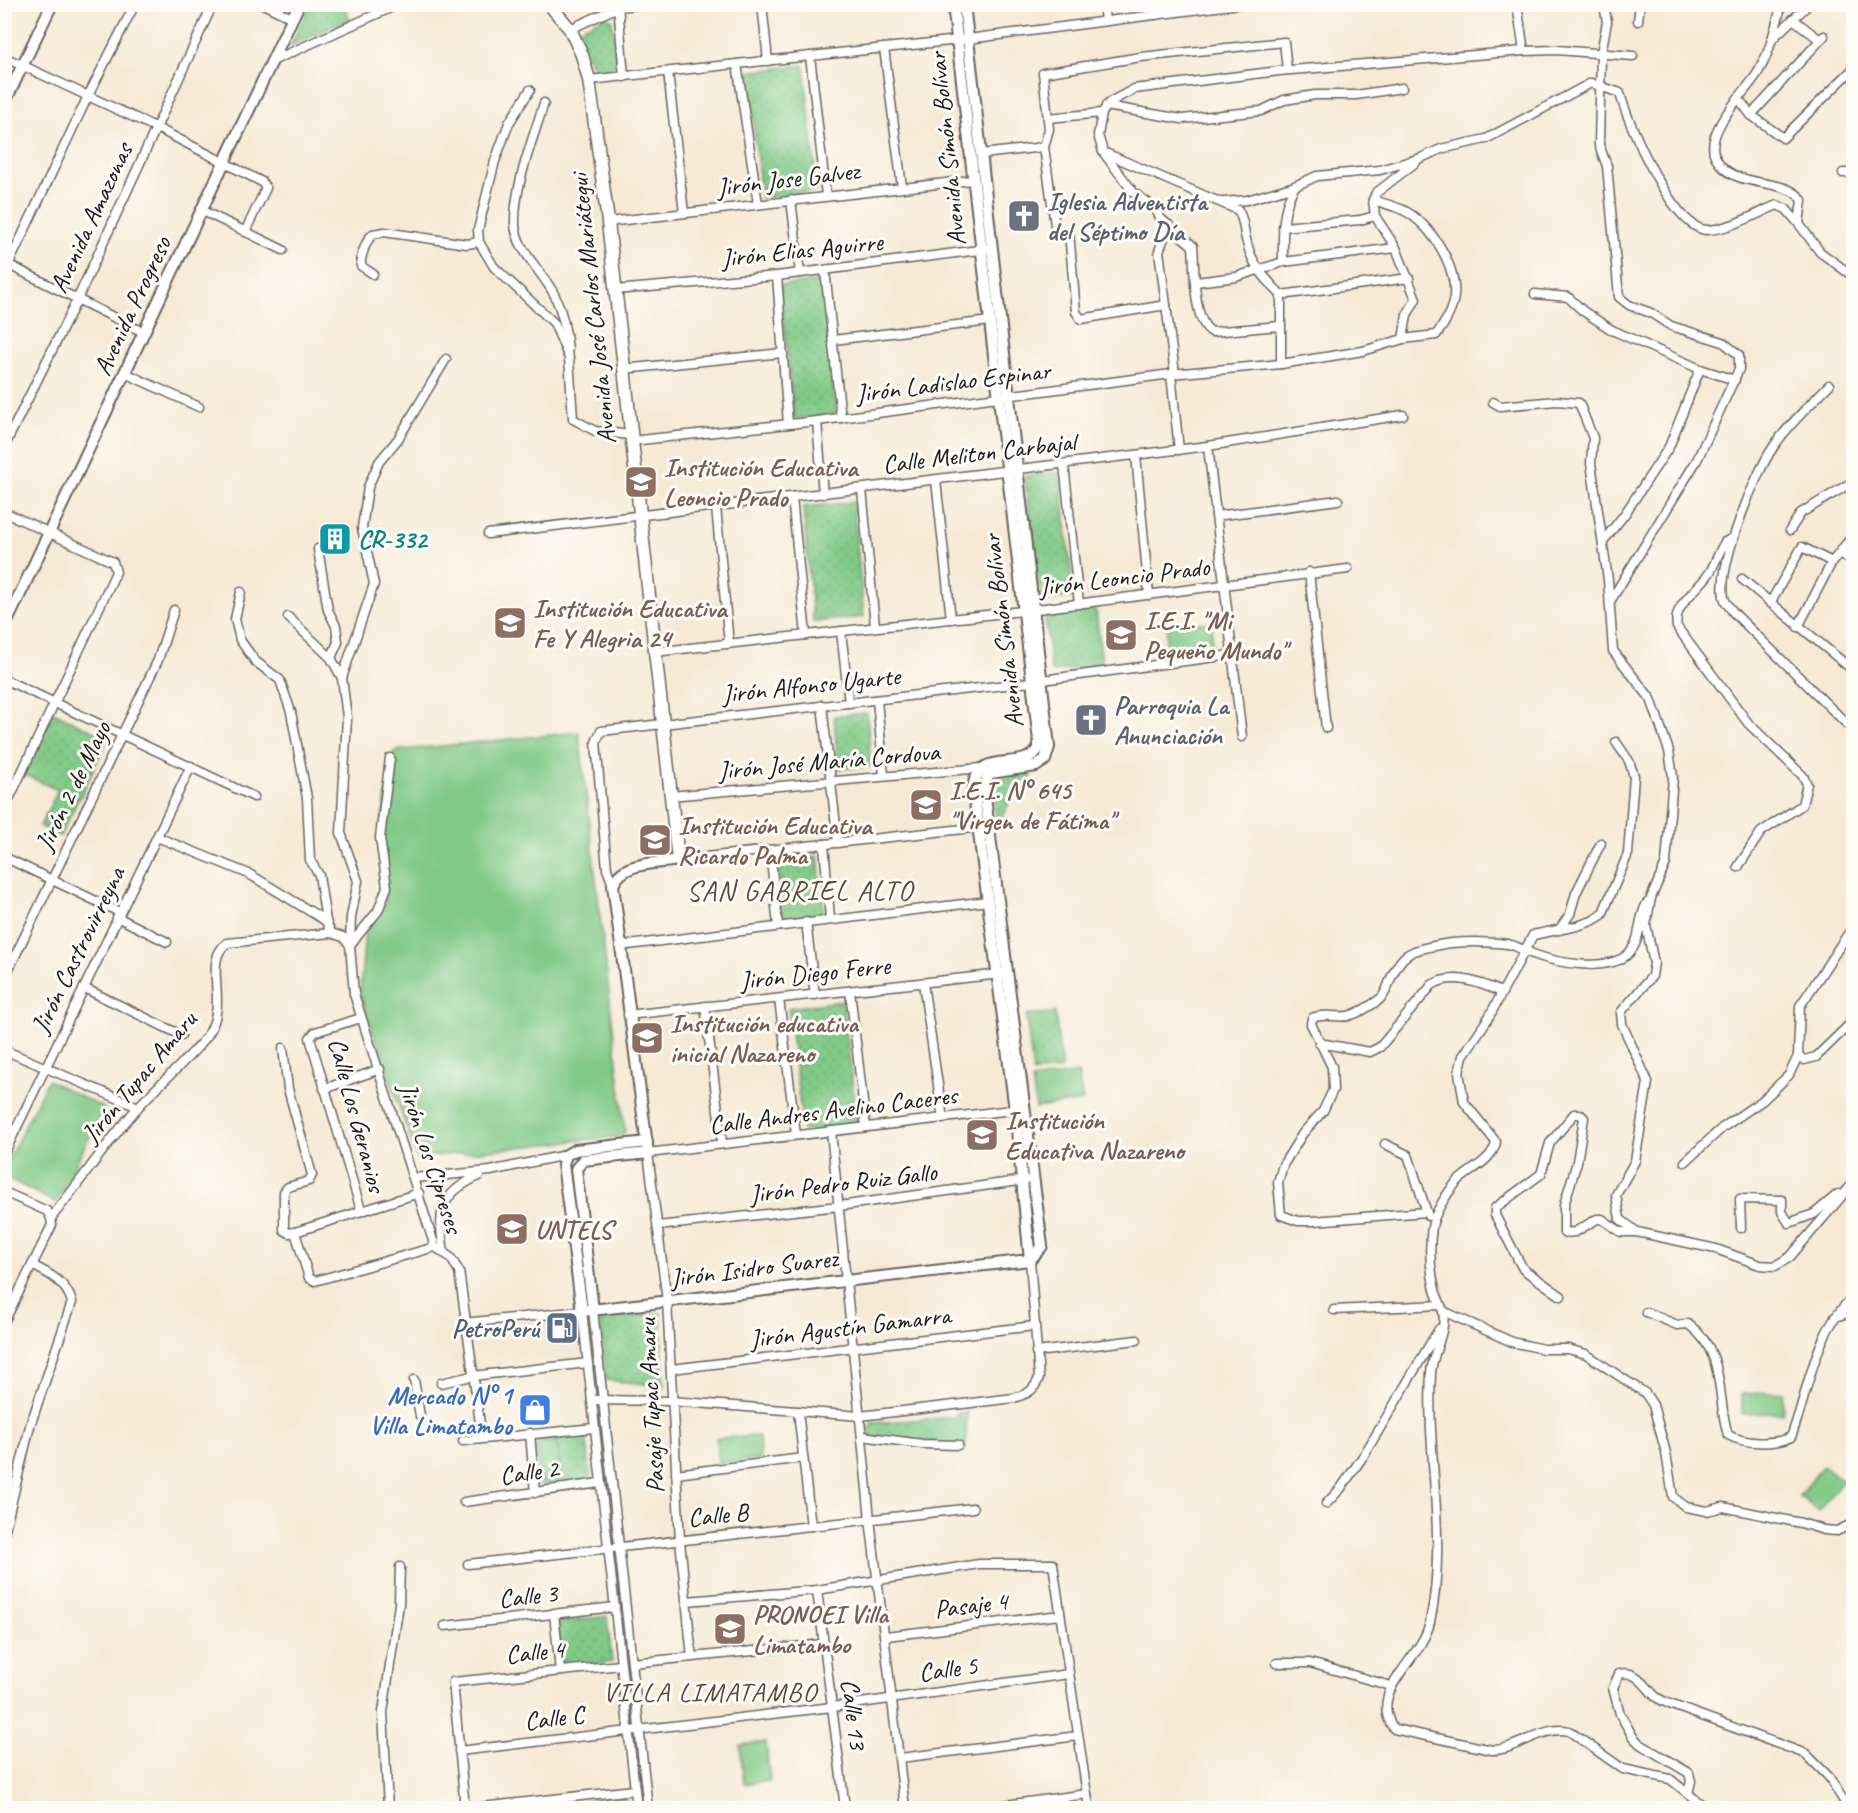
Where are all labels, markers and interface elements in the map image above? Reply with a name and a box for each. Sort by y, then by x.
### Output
street label: Avenida Simón Bolívar [920,49,974,247]
street label: Avenida Amazonas [42,136,141,298]
street label: Jirón Jose Galvez [713,154,864,204]
street label: Avenida José Carlos Mariátegui [562,169,624,446]
place label: Iglesia Adventista del Séptimo Día [1047,185,1209,248]
church icon: Iglesia Adventista del Séptimo Día [1006,198,1042,234]
street label: Jirón Elias Aguirre [718,225,886,275]
street label: Avenida Progreso [85,230,179,381]
street label: Jirón Ladislao Espinar [852,354,1054,411]
street label: Calle Meliton Carbajal [881,424,1082,481]
place label: Institución Educativa Leoncio Prado [664,451,860,514]
school or university icon: Institución Educativa Leoncio Prado [623,464,659,500]
building icon: CR-332 [317,521,353,557]
place label: CR-332 [358,523,429,556]
street label: Avenida Simón Bolívar [975,531,1031,730]
street label: Jirón Leoncio Prado [1035,550,1213,604]
place label: Institución Educativa Fe Y Alegria 24 [533,592,729,655]
place label: I.E.I. "Mi Pequeño Mundo" [1144,604,1292,667]
school or university icon: Institución Educativa Fe Y Alegria 24 [492,605,528,641]
school or university icon: I.E.I. "Mi Pequeño Mundo" [1103,617,1139,653]
street label: Jirón Alfonso Ugarte [718,659,904,711]
place label: Parroquia La Anunciación [1114,689,1230,752]
church icon: Parroquia La Anunciación [1073,702,1109,738]
street label: Jirón 2 de Mayo [27,714,119,858]
street label: Jirón José María Cordova [715,735,943,787]
place label: I.E.I. N° 645 "Virgen de Fátima" [949,774,1120,837]
school or university icon: I.E.I. N° 645 "Virgen de Fátima" [908,787,944,823]
place label: Institución Educativa Ricardo Palma [678,809,874,872]
school or university icon: Institución Educativa Ricardo Palma [637,822,673,858]
street label: Jirón Castrovirreyna [23,860,133,1040]
district label: SAN GABRIEL ALTO [687,873,915,908]
street label: Jirón Diego Ferre [736,949,893,997]
street label: Jirón Tupac Amaru [73,1003,205,1151]
place label: Institución educativa inicial Nazareno [670,1007,860,1070]
school or university icon: Institución educativa inicial Nazareno [629,1020,665,1056]
street label: Calle Los Geranios [321,1034,394,1198]
street label: Jirón Los Cipreses [391,1077,471,1239]
street label: Calle Andres Avelino Caceres [707,1078,961,1142]
place label: Institución Educativa Nazareno [1005,1104,1186,1167]
school or university icon: Institución Educativa Nazareno [964,1117,1000,1153]
street label: Jirón Pedro Ruiz Gallo [746,1155,940,1211]
school or university icon: UNTELS [494,1211,530,1247]
place label: UNTELS [535,1213,618,1246]
street label: Jirón Isidro Suarez [666,1241,841,1295]
street label: Jirón Agustín Gamarra [746,1298,954,1356]
fuel station icon: PetroPerú [544,1310,580,1346]
place label: PetroPerú [452,1312,541,1345]
street label: Pasaje Tupac Amaru [630,1316,672,1494]
place label: Mercado N° 1 Villa Limatambo [369,1379,515,1442]
shop icon: Mercado N° 1 Villa Limatambo [517,1392,553,1428]
street label: Calle 2 [498,1451,563,1492]
street label: Calle B [686,1495,751,1535]
street label: Calle 3 [497,1576,561,1615]
street label: Pasaje 4 [933,1584,1012,1626]
place label: PRONOEI Villa Limatambo [753,1598,890,1661]
school or university icon: PRONOEI Villa Limatambo [712,1611,748,1647]
street label: Calle 4 [504,1632,568,1671]
street label: Calle 5 [917,1648,981,1689]
district label: VILLA LIMATAMBO [603,1675,818,1709]
street label: Calle 13 [833,1677,875,1753]
street label: Calle C [522,1698,589,1738]

